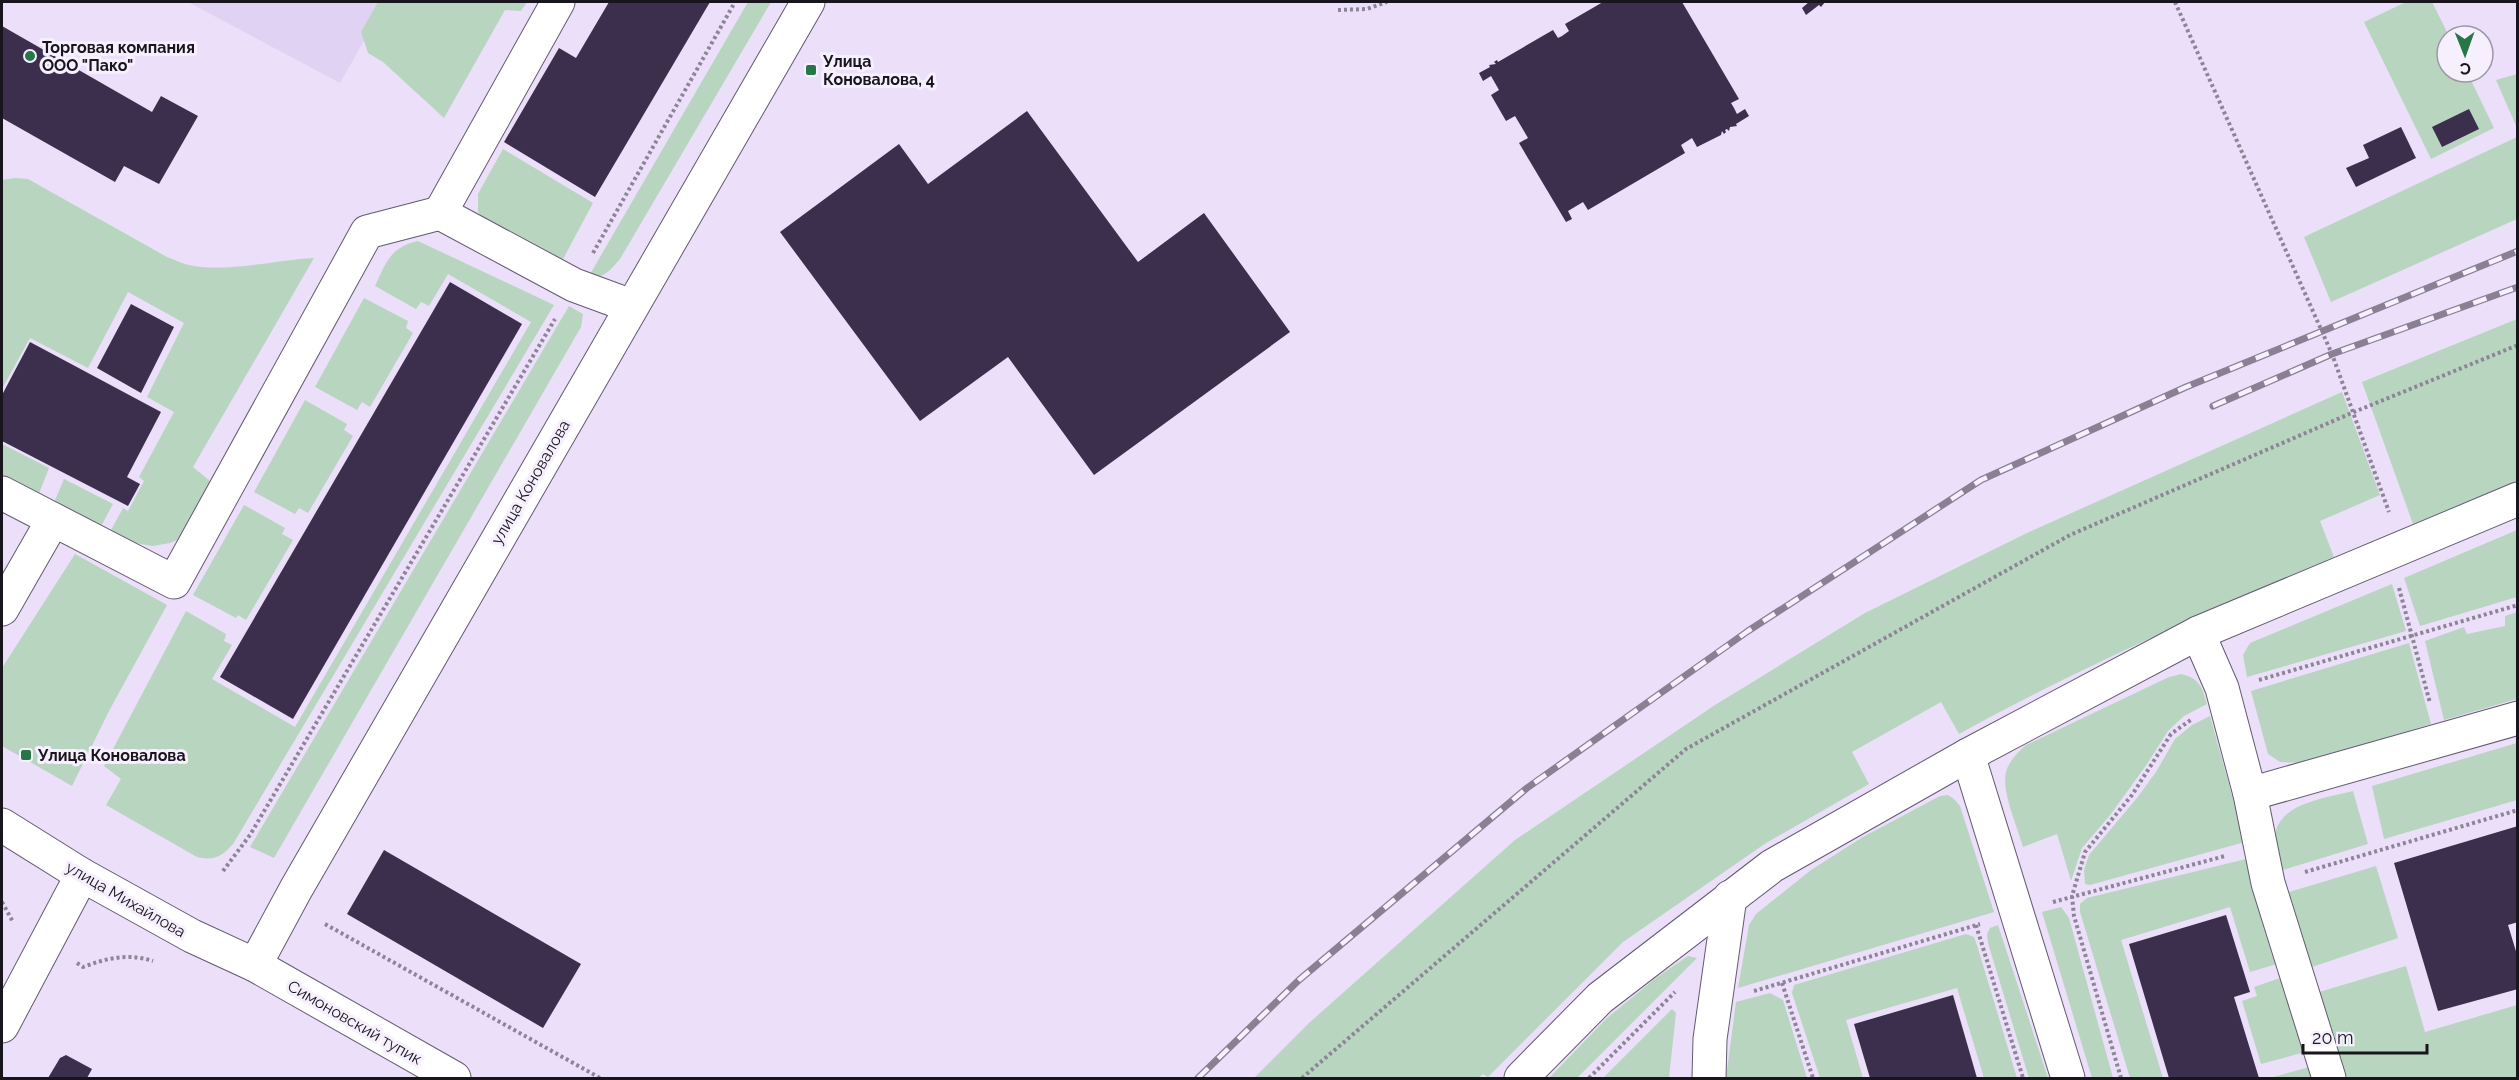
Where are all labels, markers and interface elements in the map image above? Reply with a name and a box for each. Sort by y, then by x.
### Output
north arrow [2435,24,2495,84]
place label: Торговая компания ООО "Пако" [42,38,195,75]
marker: Торговая компания ООО "Пако" [23,49,37,63]
place label: Улица Коновалова, 4 [822,52,935,89]
text: С [2460,59,2471,78]
marker: Улица Коновалова, 4 [804,63,818,77]
street label: улица Коновалова [487,417,574,548]
place label: Улица Коновалова [37,746,186,765]
marker: Улица Коновалова [19,748,33,762]
street label: улица Михайлова [63,857,189,941]
street label: Симоновский тупик [284,976,425,1069]
scale bar [2303,1017,2428,1055]
text: 20 m [2312,1027,2354,1048]

